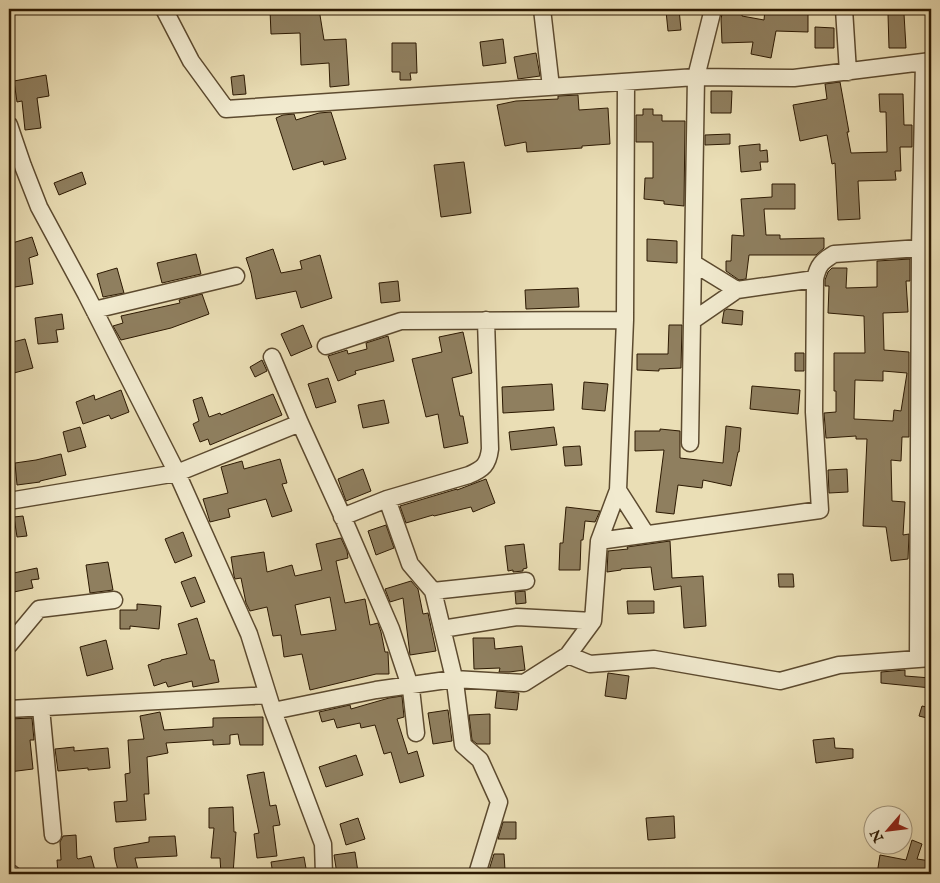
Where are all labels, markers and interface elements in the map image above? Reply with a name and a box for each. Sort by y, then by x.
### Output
north arrow [862,806,912,856]
text: N [867,826,889,846]

